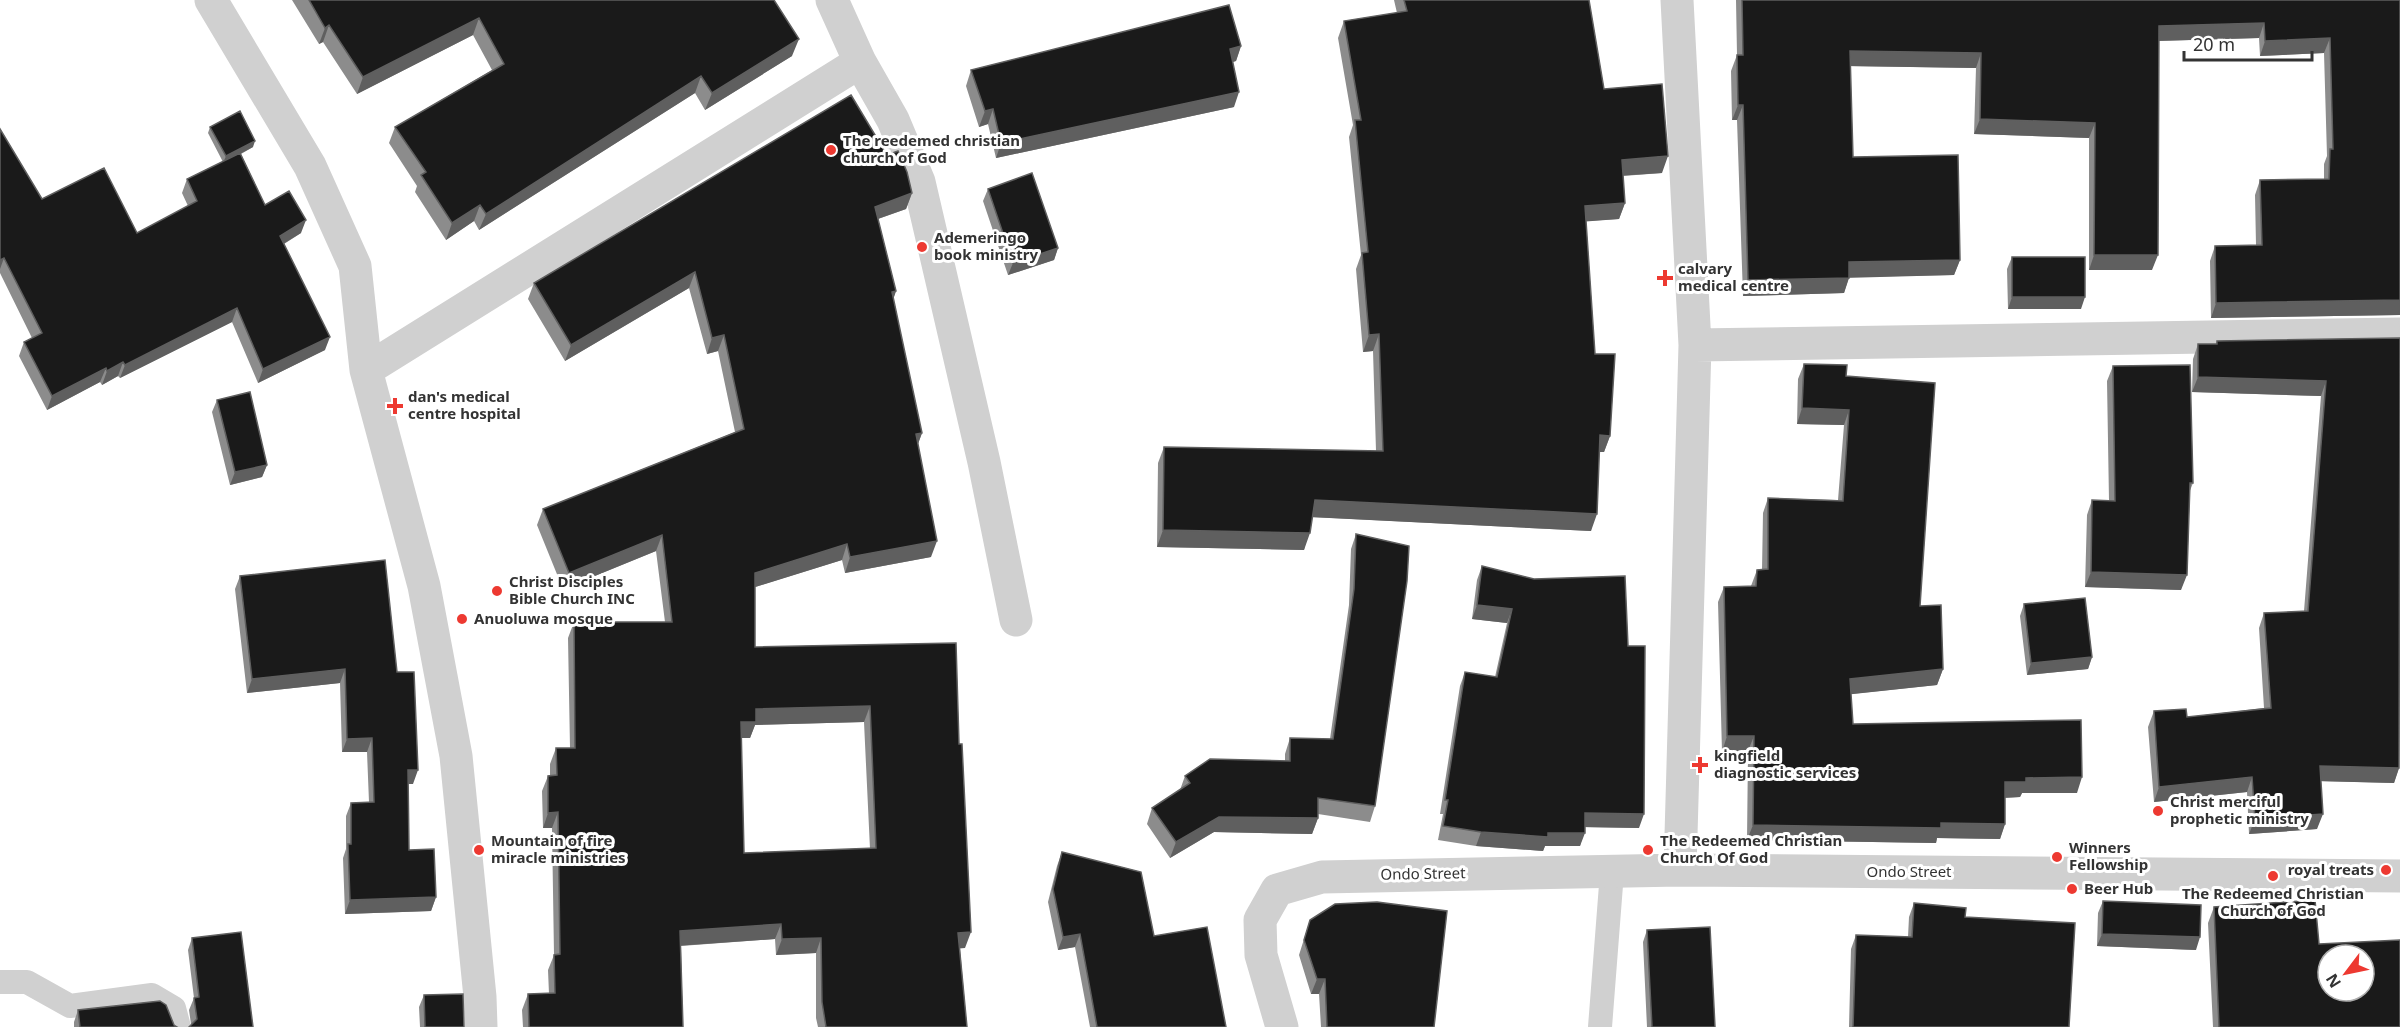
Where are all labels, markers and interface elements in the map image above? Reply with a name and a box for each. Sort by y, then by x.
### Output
scale bar [2184,24,2312,62]
text: 20 m [2193,32,2235,56]
place label: The reedemed christian church of God [843,130,1020,167]
marker: The reedemed christian church of God [824,143,838,157]
place label: Ademeringo book ministry [934,227,1039,264]
marker: Ademeringo book ministry [915,240,929,254]
place label: calvary medical centre [1678,258,1789,295]
marker: calvary medical centre [1656,269,1674,287]
place label: dan's medical centre hospital [408,386,521,423]
marker: dan's medical centre hospital [386,397,404,415]
place label: Christ Disciples Bible Church INC [509,571,635,608]
marker: Christ Disciples Bible Church INC [490,584,504,598]
place label: Anuoluwa mosque [474,608,613,628]
marker: Anuoluwa mosque [455,612,469,626]
place label: kingfield diagnostic services [1714,745,1856,782]
marker: kingfield diagnostic services [1691,756,1709,774]
place label: Christ merciful prophetic ministry [2170,791,2309,828]
marker: Christ merciful prophetic ministry [2151,804,2165,818]
place label: Mountain of fire miracle ministries [491,830,626,867]
place label: The Redeemed Christian Church Of God [1660,830,1842,867]
place label: Winners Fellowship [2069,837,2148,874]
marker: Mountain of fire miracle ministries [472,843,486,857]
marker: The Redeemed Christian Church Of God [1641,843,1655,857]
marker: Winners Fellowship [2050,850,2064,864]
place label: royal treats [2288,859,2374,879]
street label: Ondo Street [1866,861,1952,881]
street label: Ondo Street [1380,862,1466,884]
marker: royal treats [2379,863,2393,877]
marker: The Redeemed Christian Church of God [2266,869,2280,883]
place label: Beer Hub [2084,878,2153,898]
marker: Beer Hub [2065,882,2079,896]
place label: The Redeemed Christian Church of God [2182,883,2364,920]
north arrow [2316,943,2376,1003]
text: N [2321,970,2346,992]

